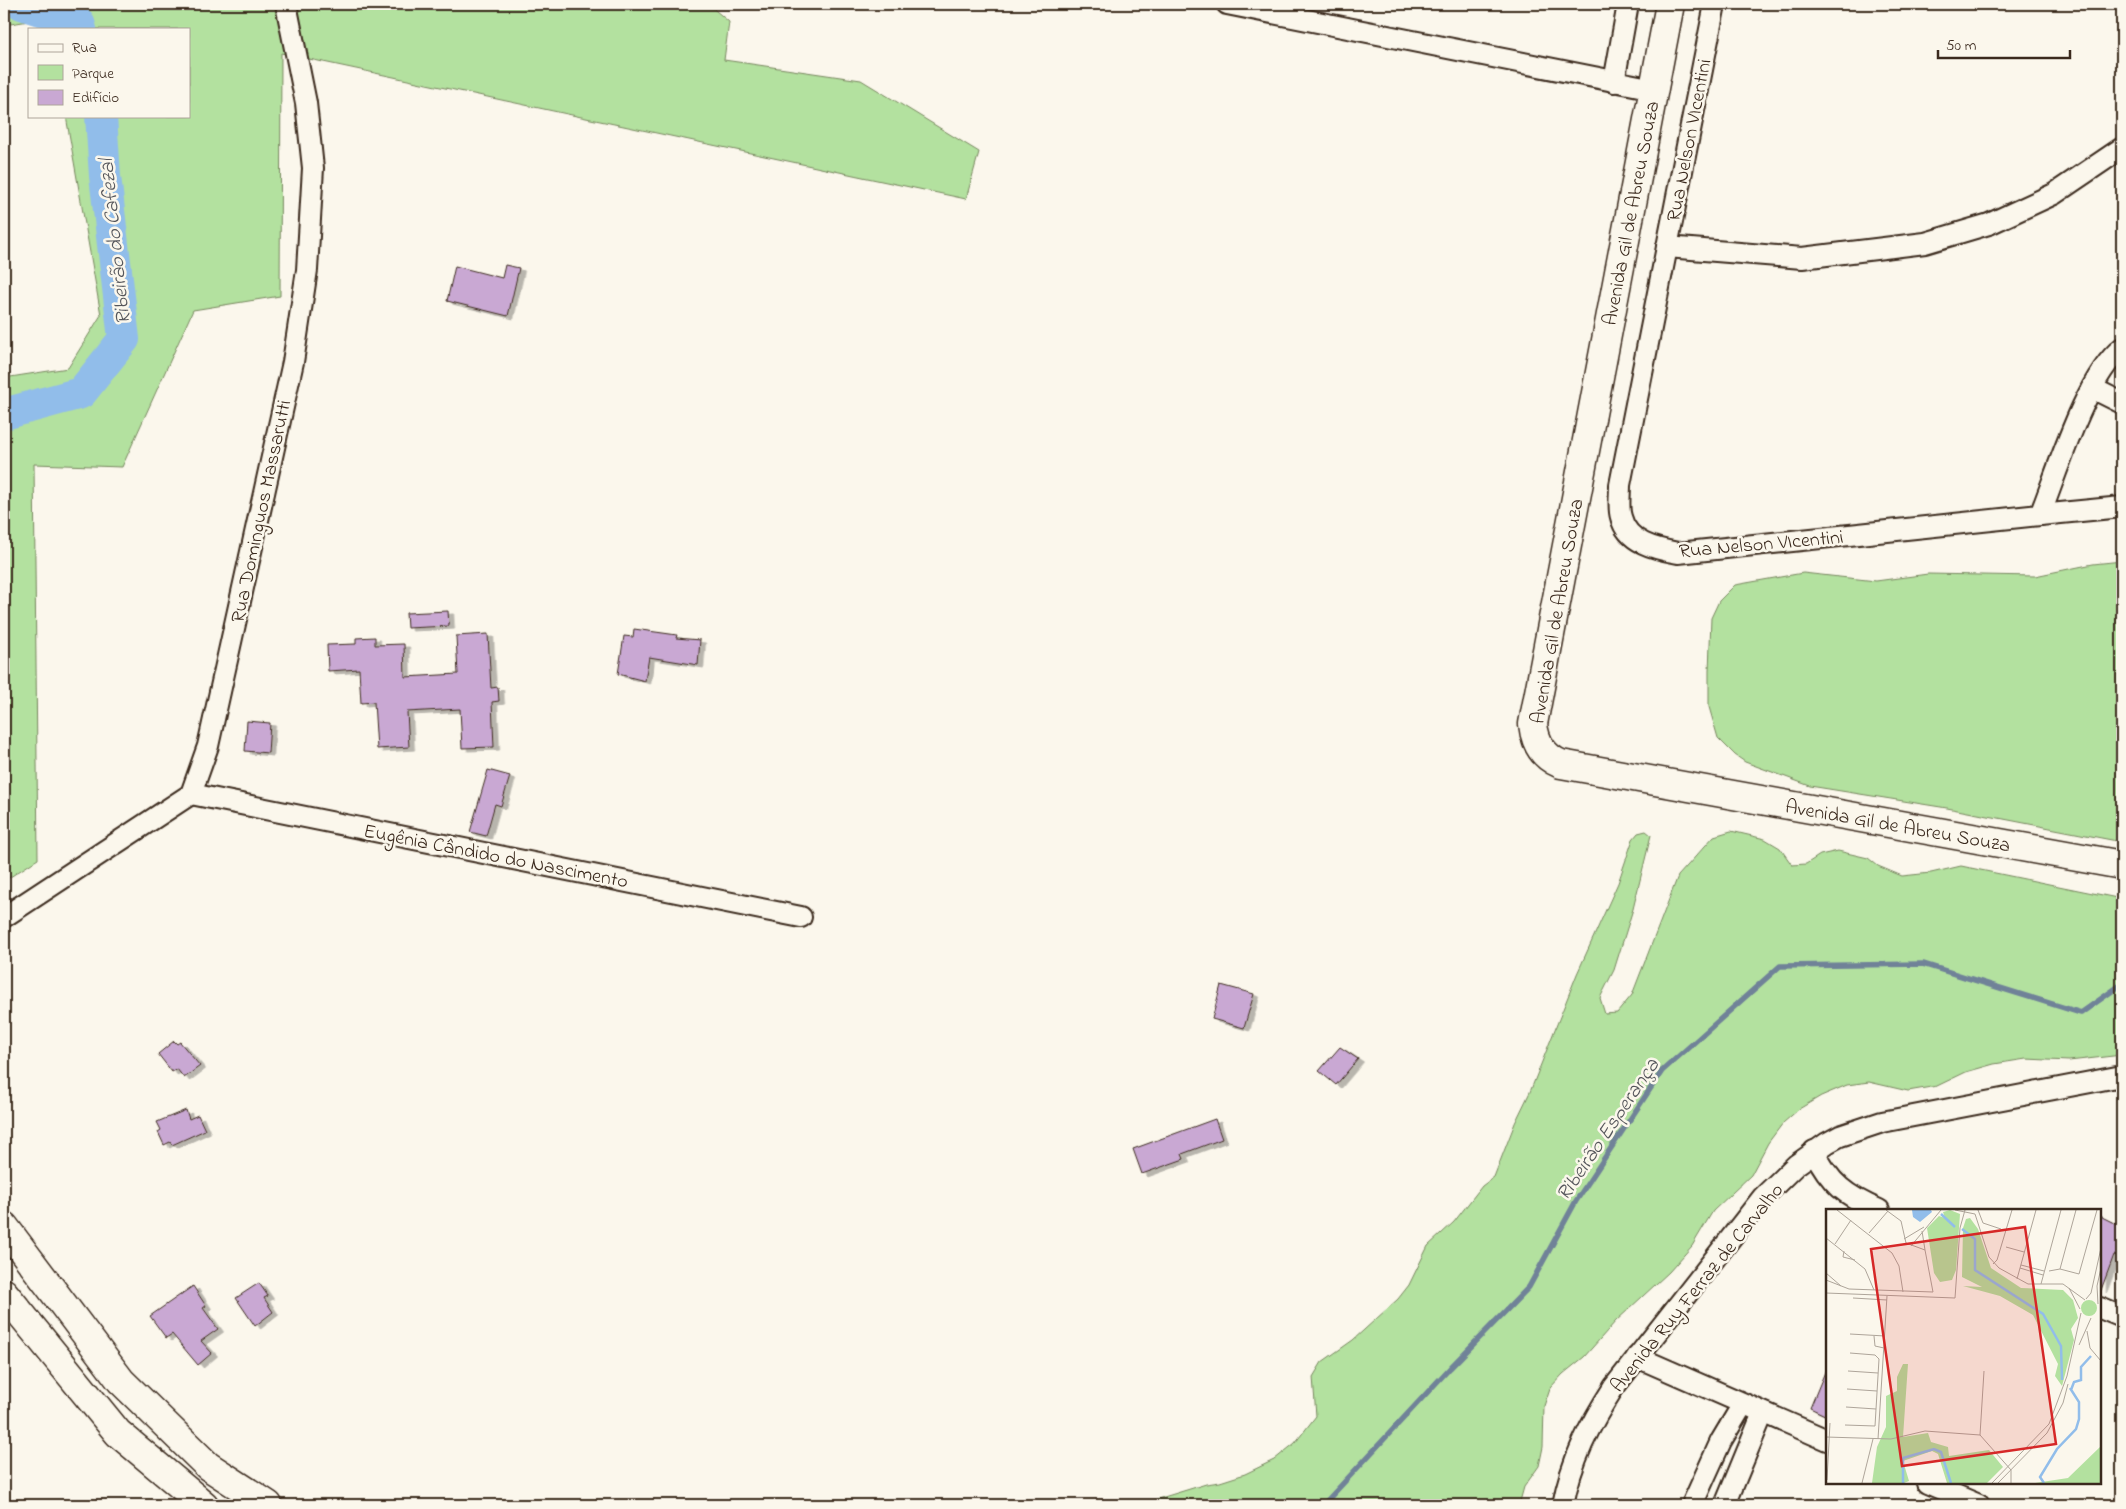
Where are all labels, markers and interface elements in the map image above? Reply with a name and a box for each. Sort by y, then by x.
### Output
legend [28,28,190,118]
scale bar [1938,28,2071,60]
text: 50 m [1946,35,1977,57]
text: Rua [72,37,97,59]
street label: Rua Nelson VIcentini [1660,57,1720,224]
text: Parque [72,63,114,85]
text: Edifício [72,87,119,109]
street label: Avenida Gil de Abreu Souza [1596,99,1668,328]
water label: Ribeirão do Cafezal [92,155,140,326]
street label: Rua Dominguos Massarutti [225,397,301,626]
street label: Avenida Gil de Abreu Souza [1524,497,1593,726]
street label: Rua Nelson VIcentini [1678,524,1845,567]
street label: Avenida Gil de Abreu Souza [1783,793,2012,862]
street label: Eugênia Cândido do Nascimento [361,818,630,898]
water label: Ribeirão Esperança [1550,1052,1668,1207]
street label: Avenida Ruy Ferraz de Carvalho [1604,1178,1792,1400]
inset map [1826,1209,2101,1484]

